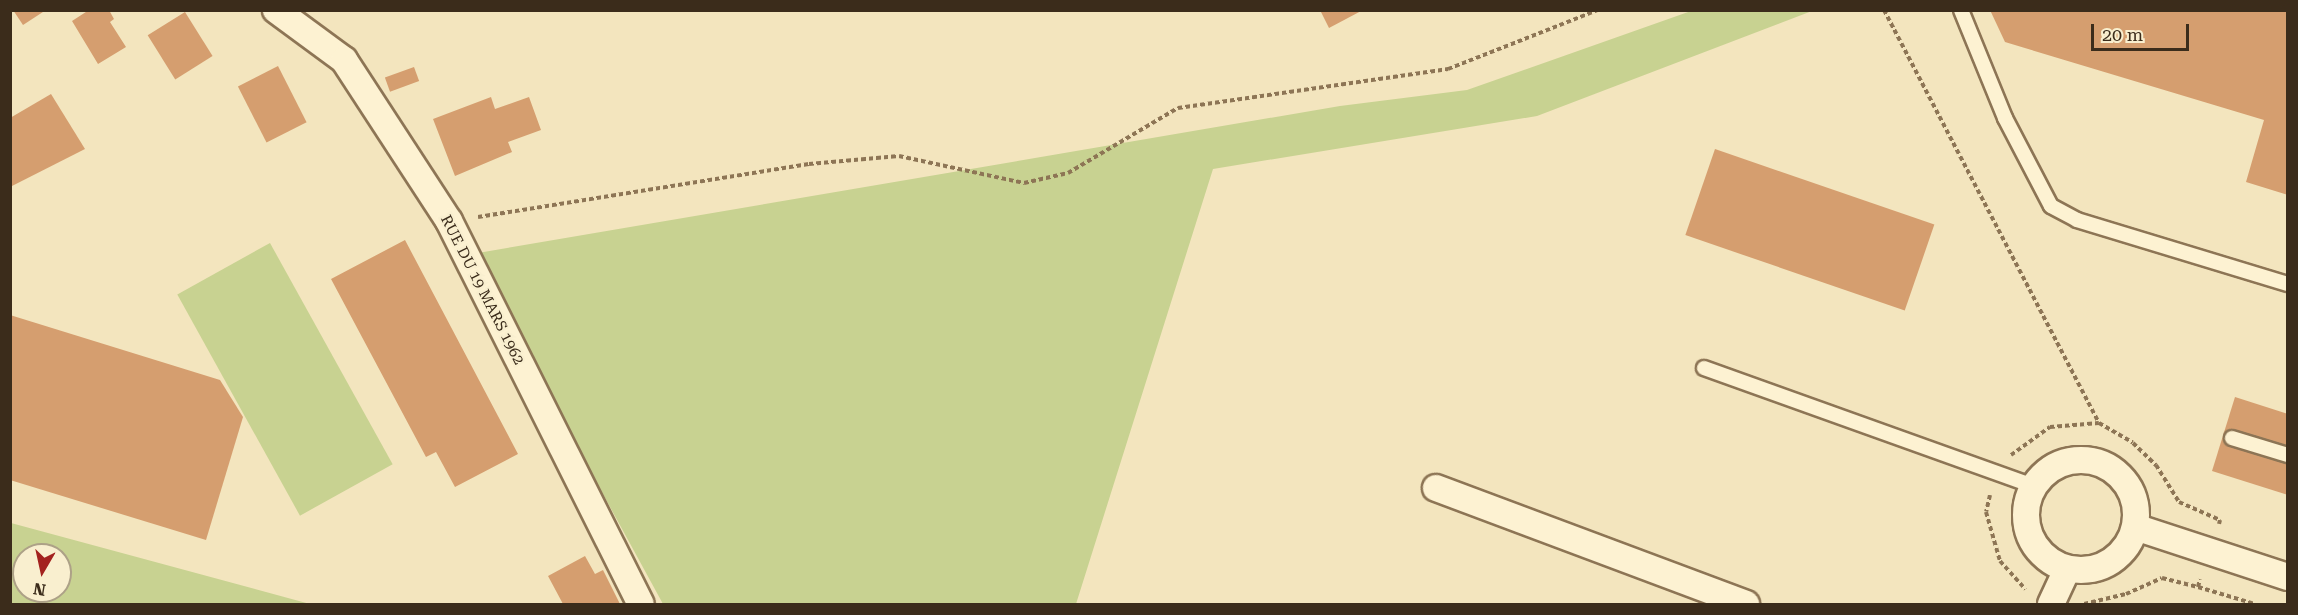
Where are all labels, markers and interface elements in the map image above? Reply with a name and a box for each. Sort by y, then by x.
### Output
scale bar [2094,12,2192,50]
text: 20 m [2102,24,2143,45]
street label: RUE DU 19 MARS 1962 [436,212,528,368]
north arrow [12,543,72,603]
text: N [32,579,47,600]

